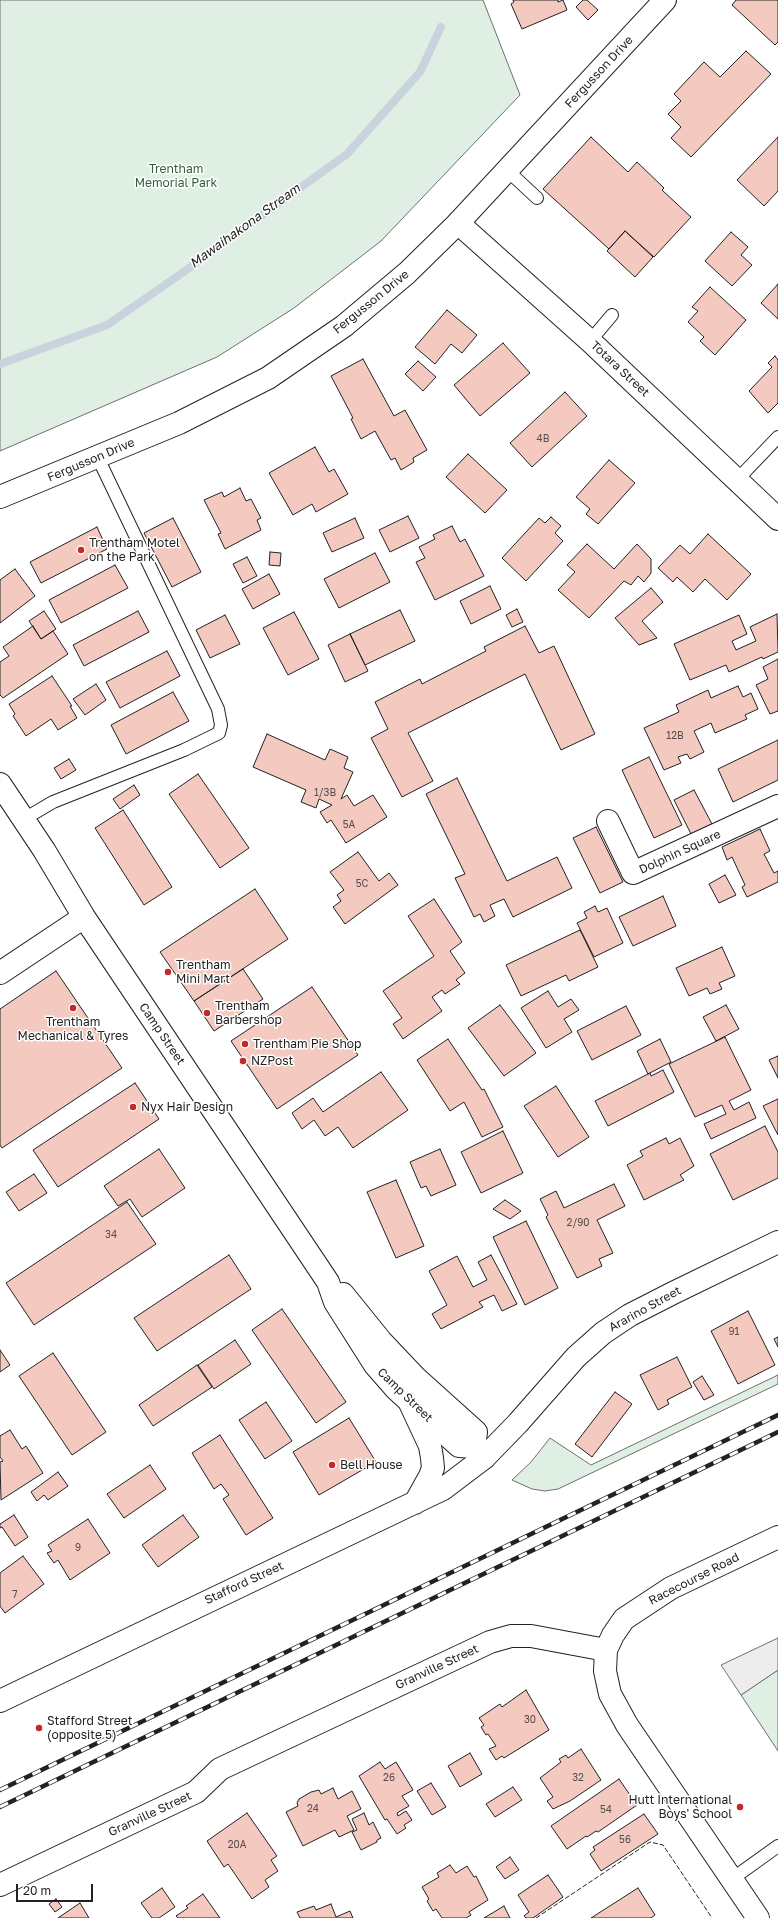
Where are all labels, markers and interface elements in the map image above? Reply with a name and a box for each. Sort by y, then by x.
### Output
street label: Fergusson Drive [562,33,636,111]
park label: Trentham Memorial Park [135,162,217,190]
water label: Mawaihakona Stream [187,181,303,271]
street label: Fergusson Drive [330,267,412,337]
street label: Totara Street [588,338,652,400]
house number: 4B [537,433,549,445]
street label: Fergusson Drive [45,435,137,485]
place label: Trentham Motel on the Park [89,536,180,564]
marker: Trentham Motel on the Park [76,545,86,555]
house number: 12B [666,730,684,742]
house number: 1/3B [314,787,336,799]
house number: 5A [343,819,355,831]
street label: Dolphin Square [637,827,723,877]
house number: 5C [356,878,368,890]
place label: Trentham Mini Mart [176,958,231,986]
marker: Trentham Mini Mart [163,967,173,977]
place label: Trentham Barbershop [215,999,282,1027]
street label: Camp Street [136,1000,188,1068]
marker: Trentham Mechanical & Tyres [68,1003,78,1013]
marker: Trentham Barbershop [202,1008,212,1018]
place label: Trentham Mechanical & Tyres [18,1015,128,1043]
place label: Trentham Pie Shop [253,1037,361,1051]
marker: Trentham Pie Shop [240,1039,250,1049]
place label: NZPost [251,1054,293,1068]
marker: NZPost [238,1056,248,1066]
place label: Nyx Hair Design [141,1100,233,1114]
marker: Nyx Hair Design [128,1102,138,1112]
house number: 2/90 [567,1217,589,1229]
house number: 34 [105,1229,117,1241]
street label: Ararino Street [606,1283,684,1335]
house number: 91 [729,1326,739,1338]
street label: Camp Street [374,1365,436,1425]
place label: Bell House [340,1458,403,1472]
marker: Bell House [327,1460,337,1470]
house number: 9 [75,1542,81,1554]
street label: Racecourse Road [646,1550,742,1608]
street label: Stafford Street [202,1558,286,1608]
house number: 7 [12,1589,18,1601]
street label: Granville Street [393,1641,481,1693]
place label: Stafford Street (opposite 5) [47,1714,132,1742]
house number: 30 [524,1714,536,1726]
marker: Stafford Street (opposite 5) [34,1723,44,1733]
house number: 26 [383,1772,395,1784]
house number: 32 [572,1772,584,1784]
street label: Granville Street [106,1788,194,1840]
place label: Hutt International Boys' School [628,1793,732,1821]
marker: Hutt International Boys' School [735,1802,745,1812]
house number: 24 [307,1803,319,1815]
house number: 54 [600,1804,612,1816]
house number: 56 [619,1834,631,1846]
house number: 20A [228,1839,246,1851]
scale bar [18,1876,95,1902]
text: 20 m [23,1883,51,1898]

